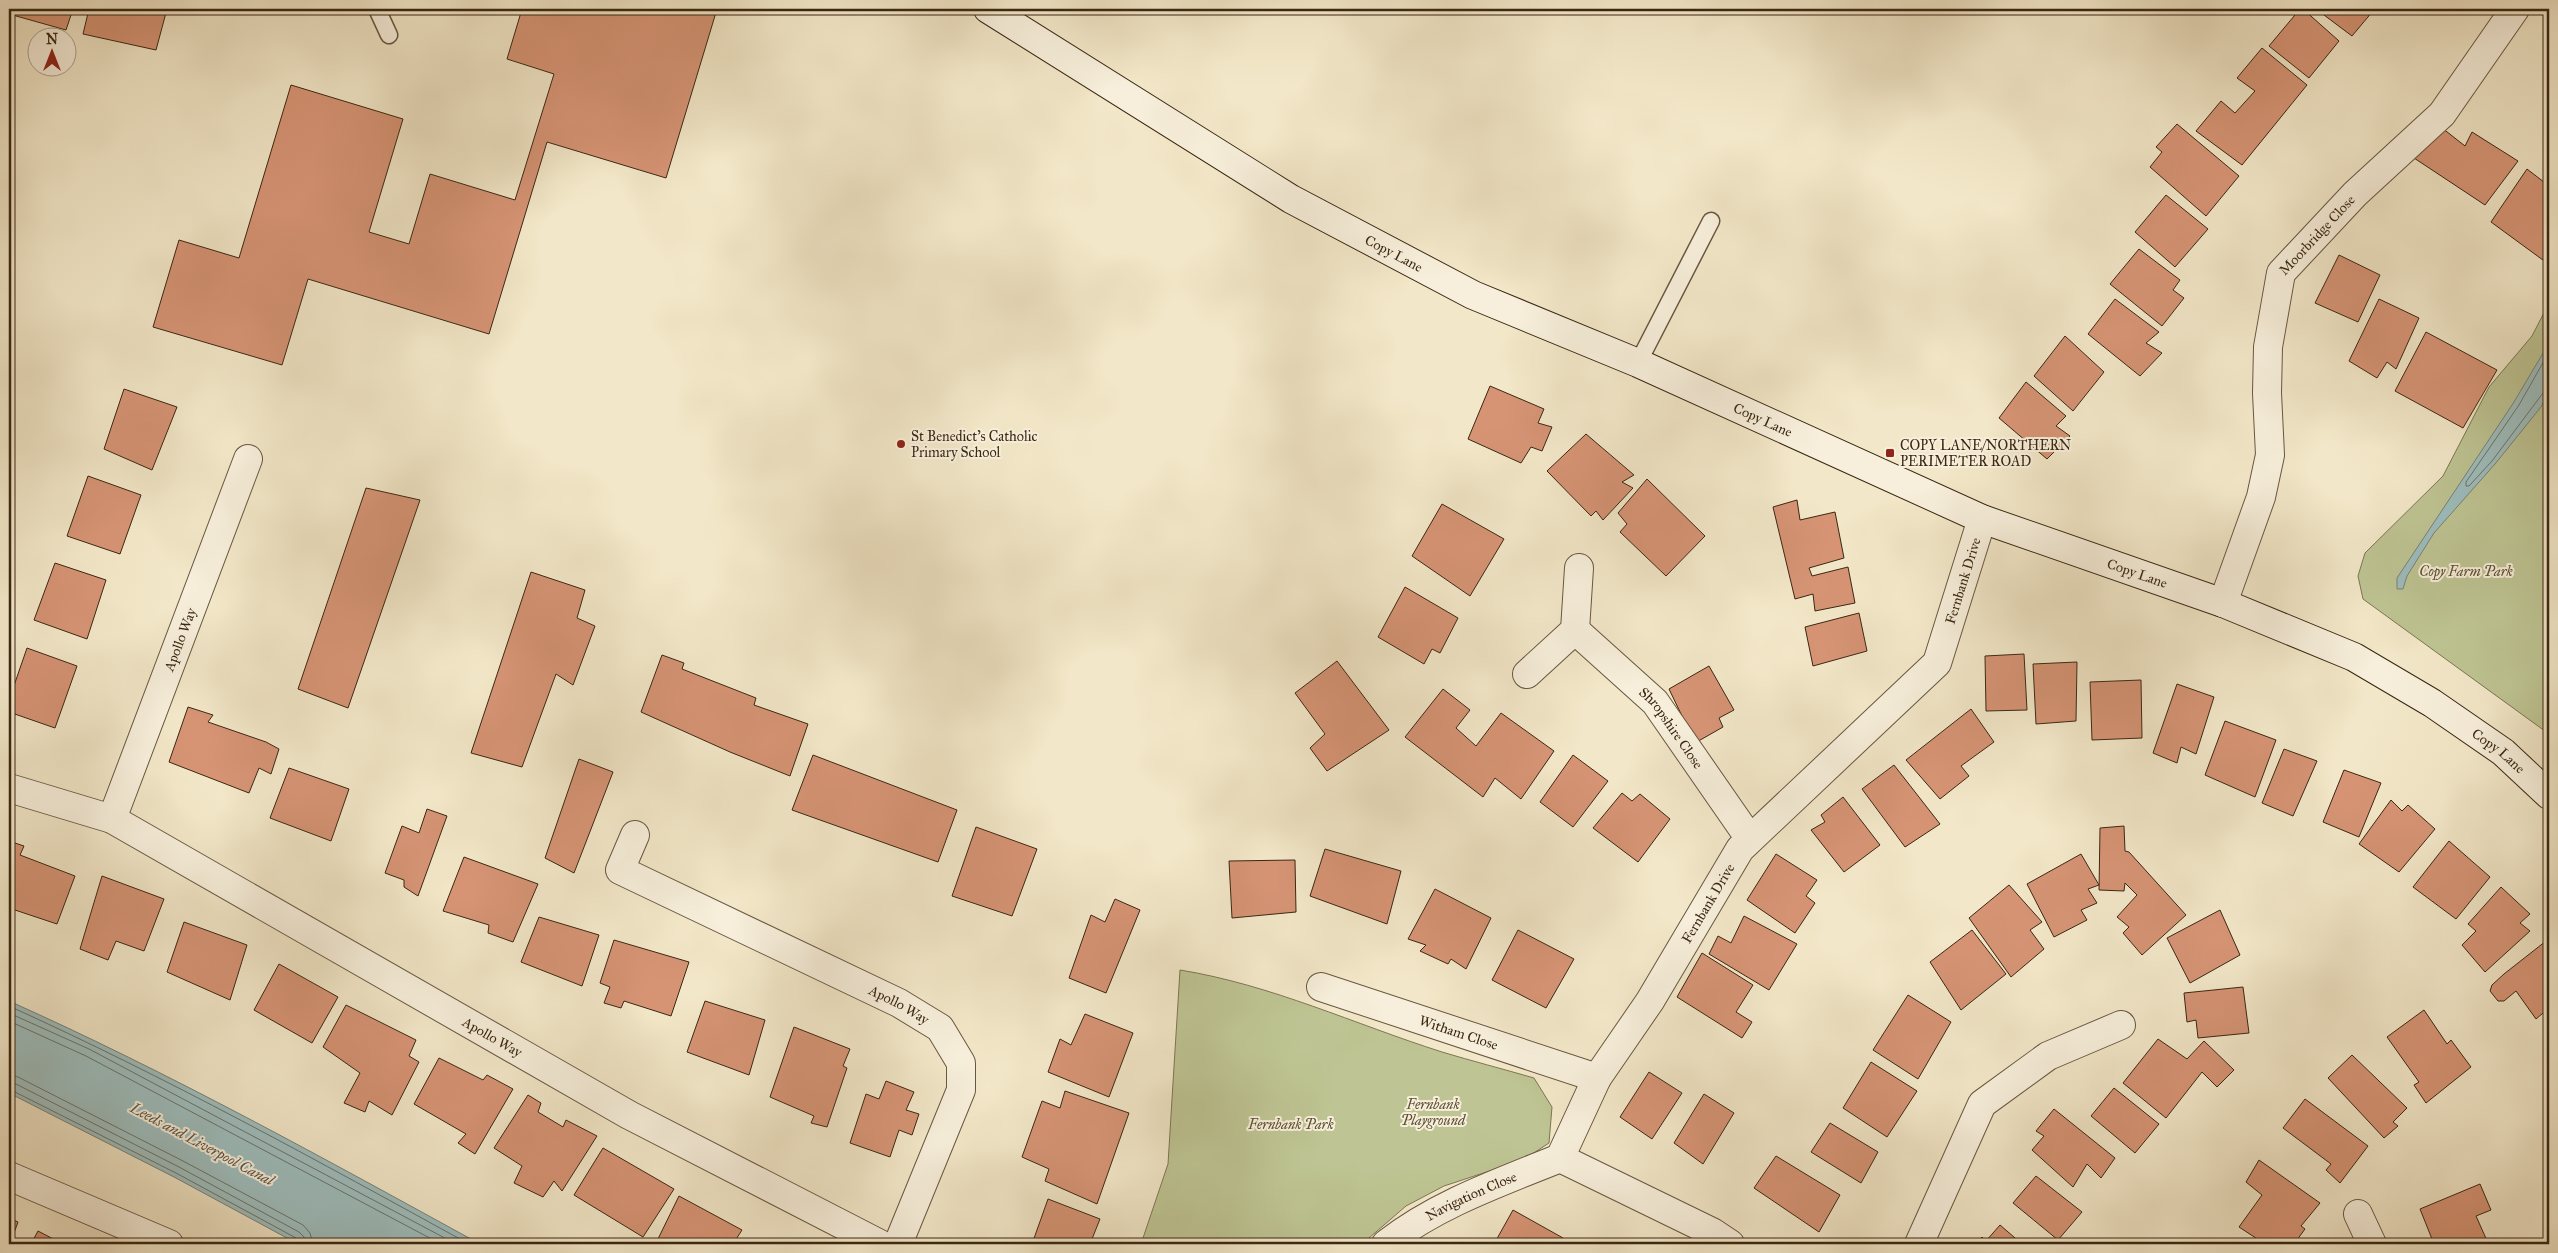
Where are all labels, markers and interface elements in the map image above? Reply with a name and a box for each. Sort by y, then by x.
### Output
north arrow [28,28,78,78]
text: N [46,31,58,48]
street label: Moorbridge Close [2275,192,2359,279]
street label: Copy Lane [1362,232,1426,276]
street label: Copy Lane [1731,399,1795,441]
place label: St Benedict's Catholic Primary School [911,428,1038,461]
place label: COPY LANE/NORTHERN PERIMETER ROAD [1900,437,2071,470]
marker: St Benedict's Catholic Primary School [895,438,907,450]
marker: COPY LANE/NORTHERN PERIMETER ROAD [1884,447,1896,459]
street label: Fernbank Drive [1942,535,1985,626]
street label: Copy Lane [2105,555,2170,592]
park label: Copy Farm Park [2419,563,2514,581]
street label: Apollo Way [160,605,200,674]
street label: Shropshire Close [1635,684,1707,772]
street label: Copy Lane [2468,725,2528,777]
street label: Fernbank Drive [1678,860,1739,946]
street label: Apollo Way [865,981,933,1029]
street label: Witham Close [1417,1012,1500,1054]
street label: Apollo Way [458,1013,526,1061]
park label: Fernbank Playground [1401,1096,1467,1129]
water label: Leeds and Liverpool Canal [126,1098,278,1191]
park label: Fernbank Park [1247,1116,1334,1133]
street label: Navigation Close [1423,1168,1519,1225]

